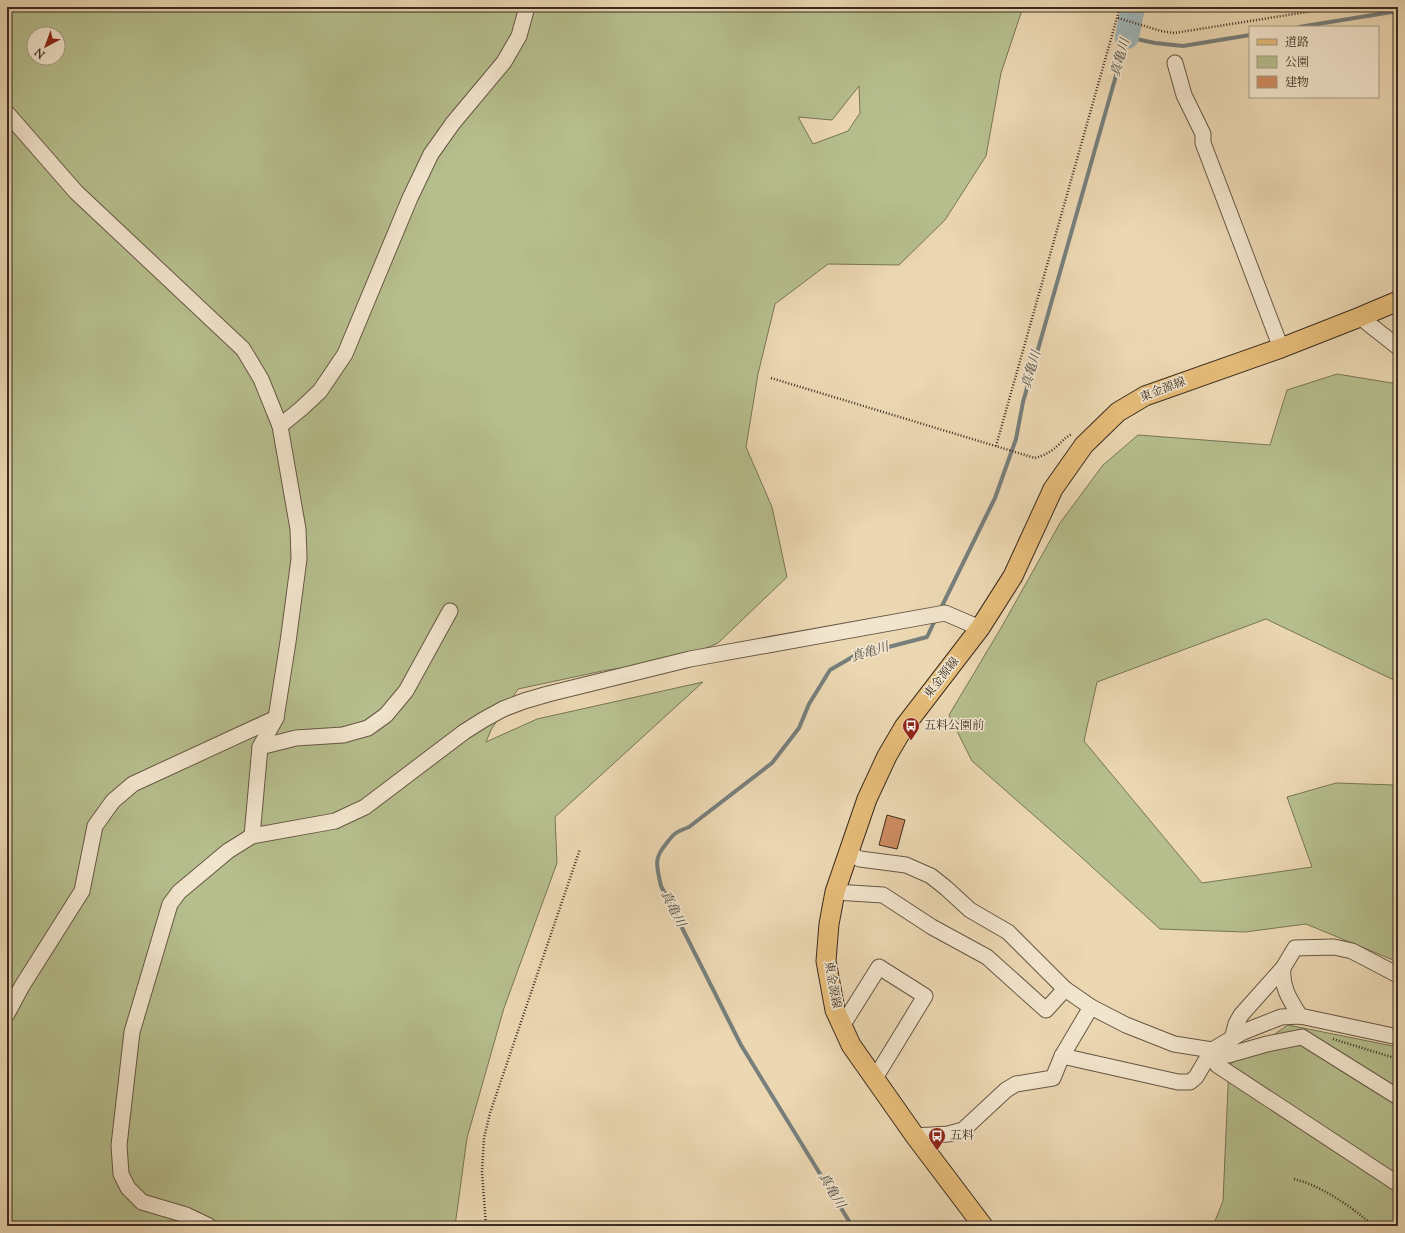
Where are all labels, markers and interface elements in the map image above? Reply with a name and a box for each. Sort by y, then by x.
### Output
north arrow [26,26,66,66]
legend [1249,26,1379,98]
text: 道路 [1285,34,1309,52]
water label: 真亀川 [1107,35,1136,79]
text: N [31,44,49,62]
text: 公園 [1285,54,1309,72]
text: 建物 [1285,74,1309,92]
water label: 真亀川 [1018,347,1047,391]
street label: 東金源線 [1137,373,1189,407]
water label: 真亀川 [849,638,893,667]
street label: 東金源線 [920,654,964,702]
bus stop icon: 五料公園前 [901,716,921,741]
place label: 五料公園前 [924,717,984,735]
water label: 真亀川 [655,888,690,932]
street label: 東金源線 [819,960,845,1010]
bus stop icon: 五料 [927,1126,947,1151]
place label: 五料 [950,1127,974,1145]
water label: 真亀川 [813,1170,850,1214]

